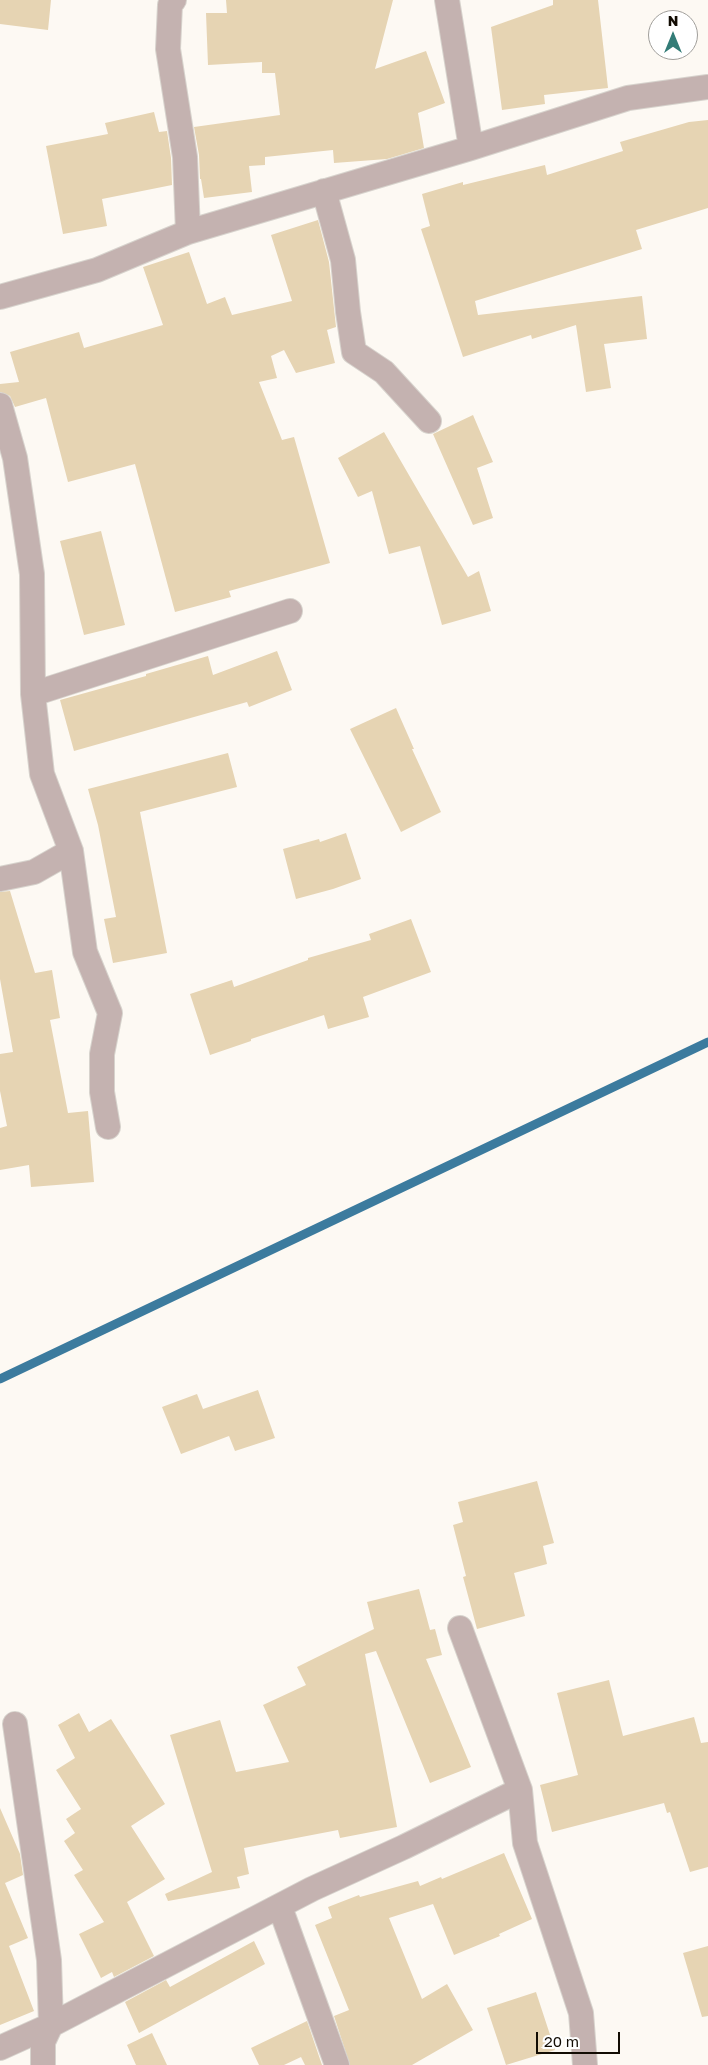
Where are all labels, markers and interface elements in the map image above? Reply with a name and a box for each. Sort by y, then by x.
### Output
north arrow [648,10,698,60]
text: N [668,12,678,29]
scale bar [538,2022,622,2054]
text: 20 m [544,2032,579,2050]

